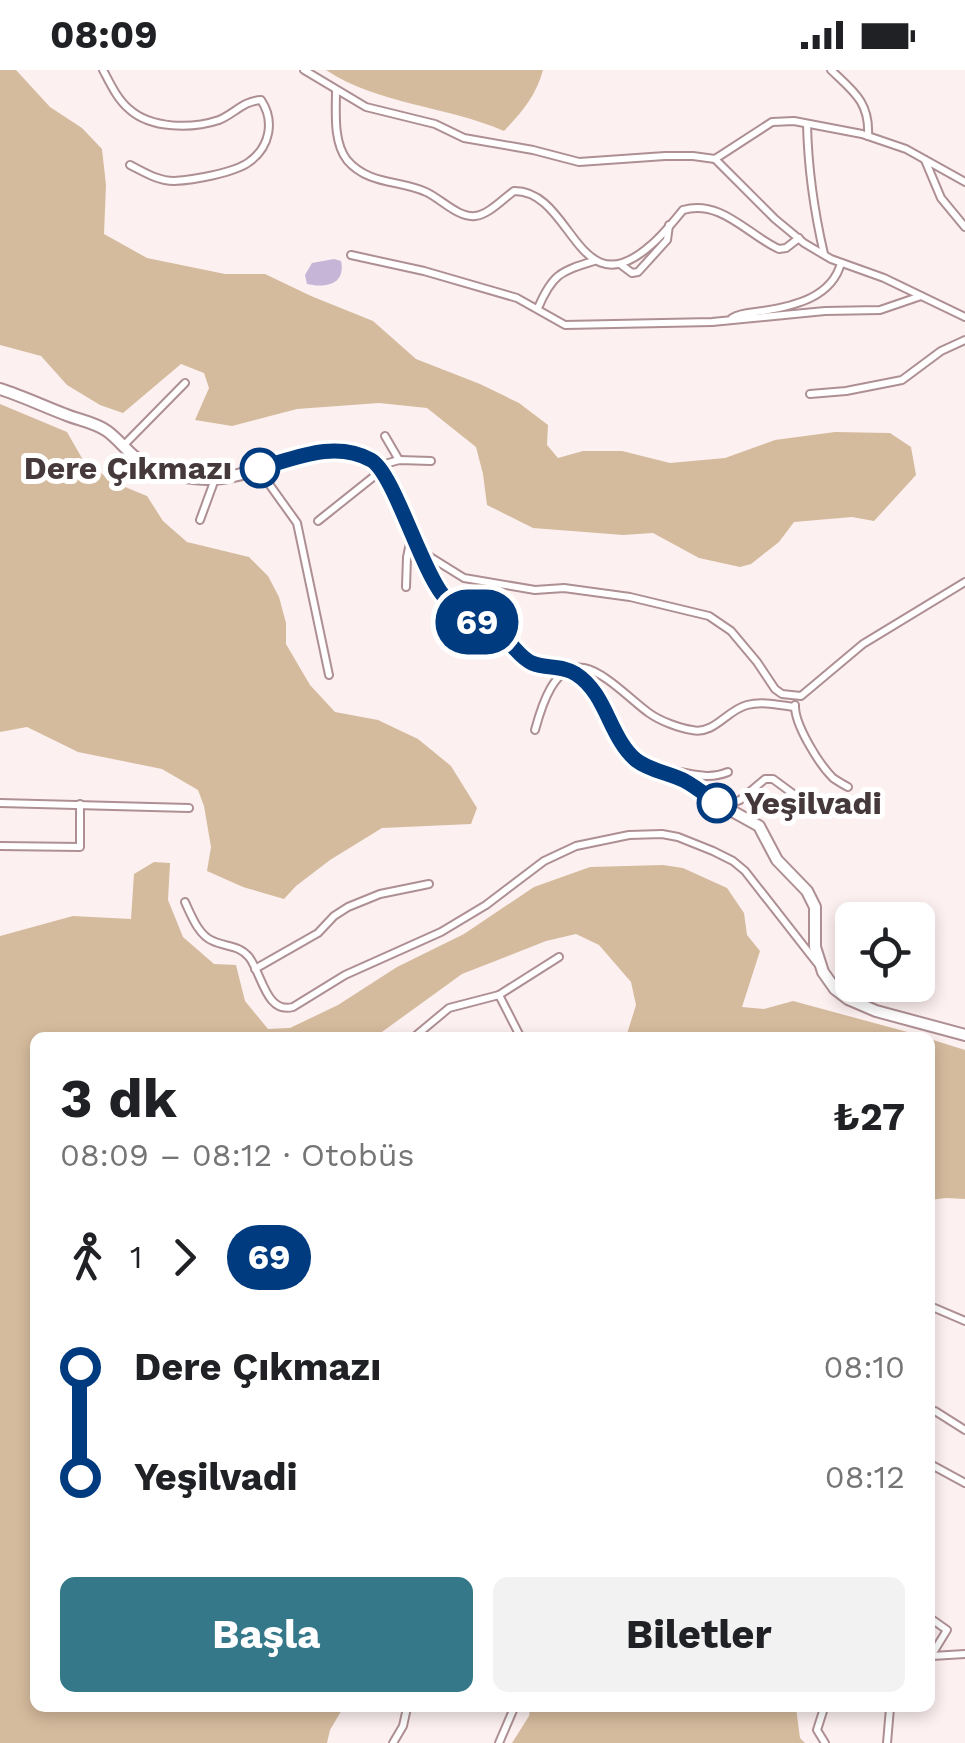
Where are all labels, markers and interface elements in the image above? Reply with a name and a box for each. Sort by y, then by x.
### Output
text: 08:09 [50,13,158,57]
place label: Dere Çıkmazı [24,449,232,487]
marker: Dere Çıkmazı [241,449,279,487]
line badge: 69 [432,590,522,654]
text: 69 [455,601,499,643]
marker: Yeşilvadi [698,784,736,822]
place label: Yeşilvadi [744,784,882,822]
map controls [835,902,935,1002]
button: locate [835,902,935,1002]
text: 3 dk [60,1066,177,1130]
text: ₺27 [833,1095,905,1139]
text: 08:09 – 08:12 · Otobüs [60,1136,414,1174]
icon: walk [60,1230,115,1285]
icon: forward [157,1230,212,1285]
text: 69 [247,1236,291,1278]
text: 1 [130,1238,142,1276]
text: Dere Çıkmazı [134,1345,381,1389]
text: 08:10 [824,1348,905,1386]
text: Yeşilvadi [134,1455,298,1499]
text: 08:12 [825,1458,905,1496]
button: Başla [60,1577,473,1692]
button: Biletler [493,1577,905,1692]

